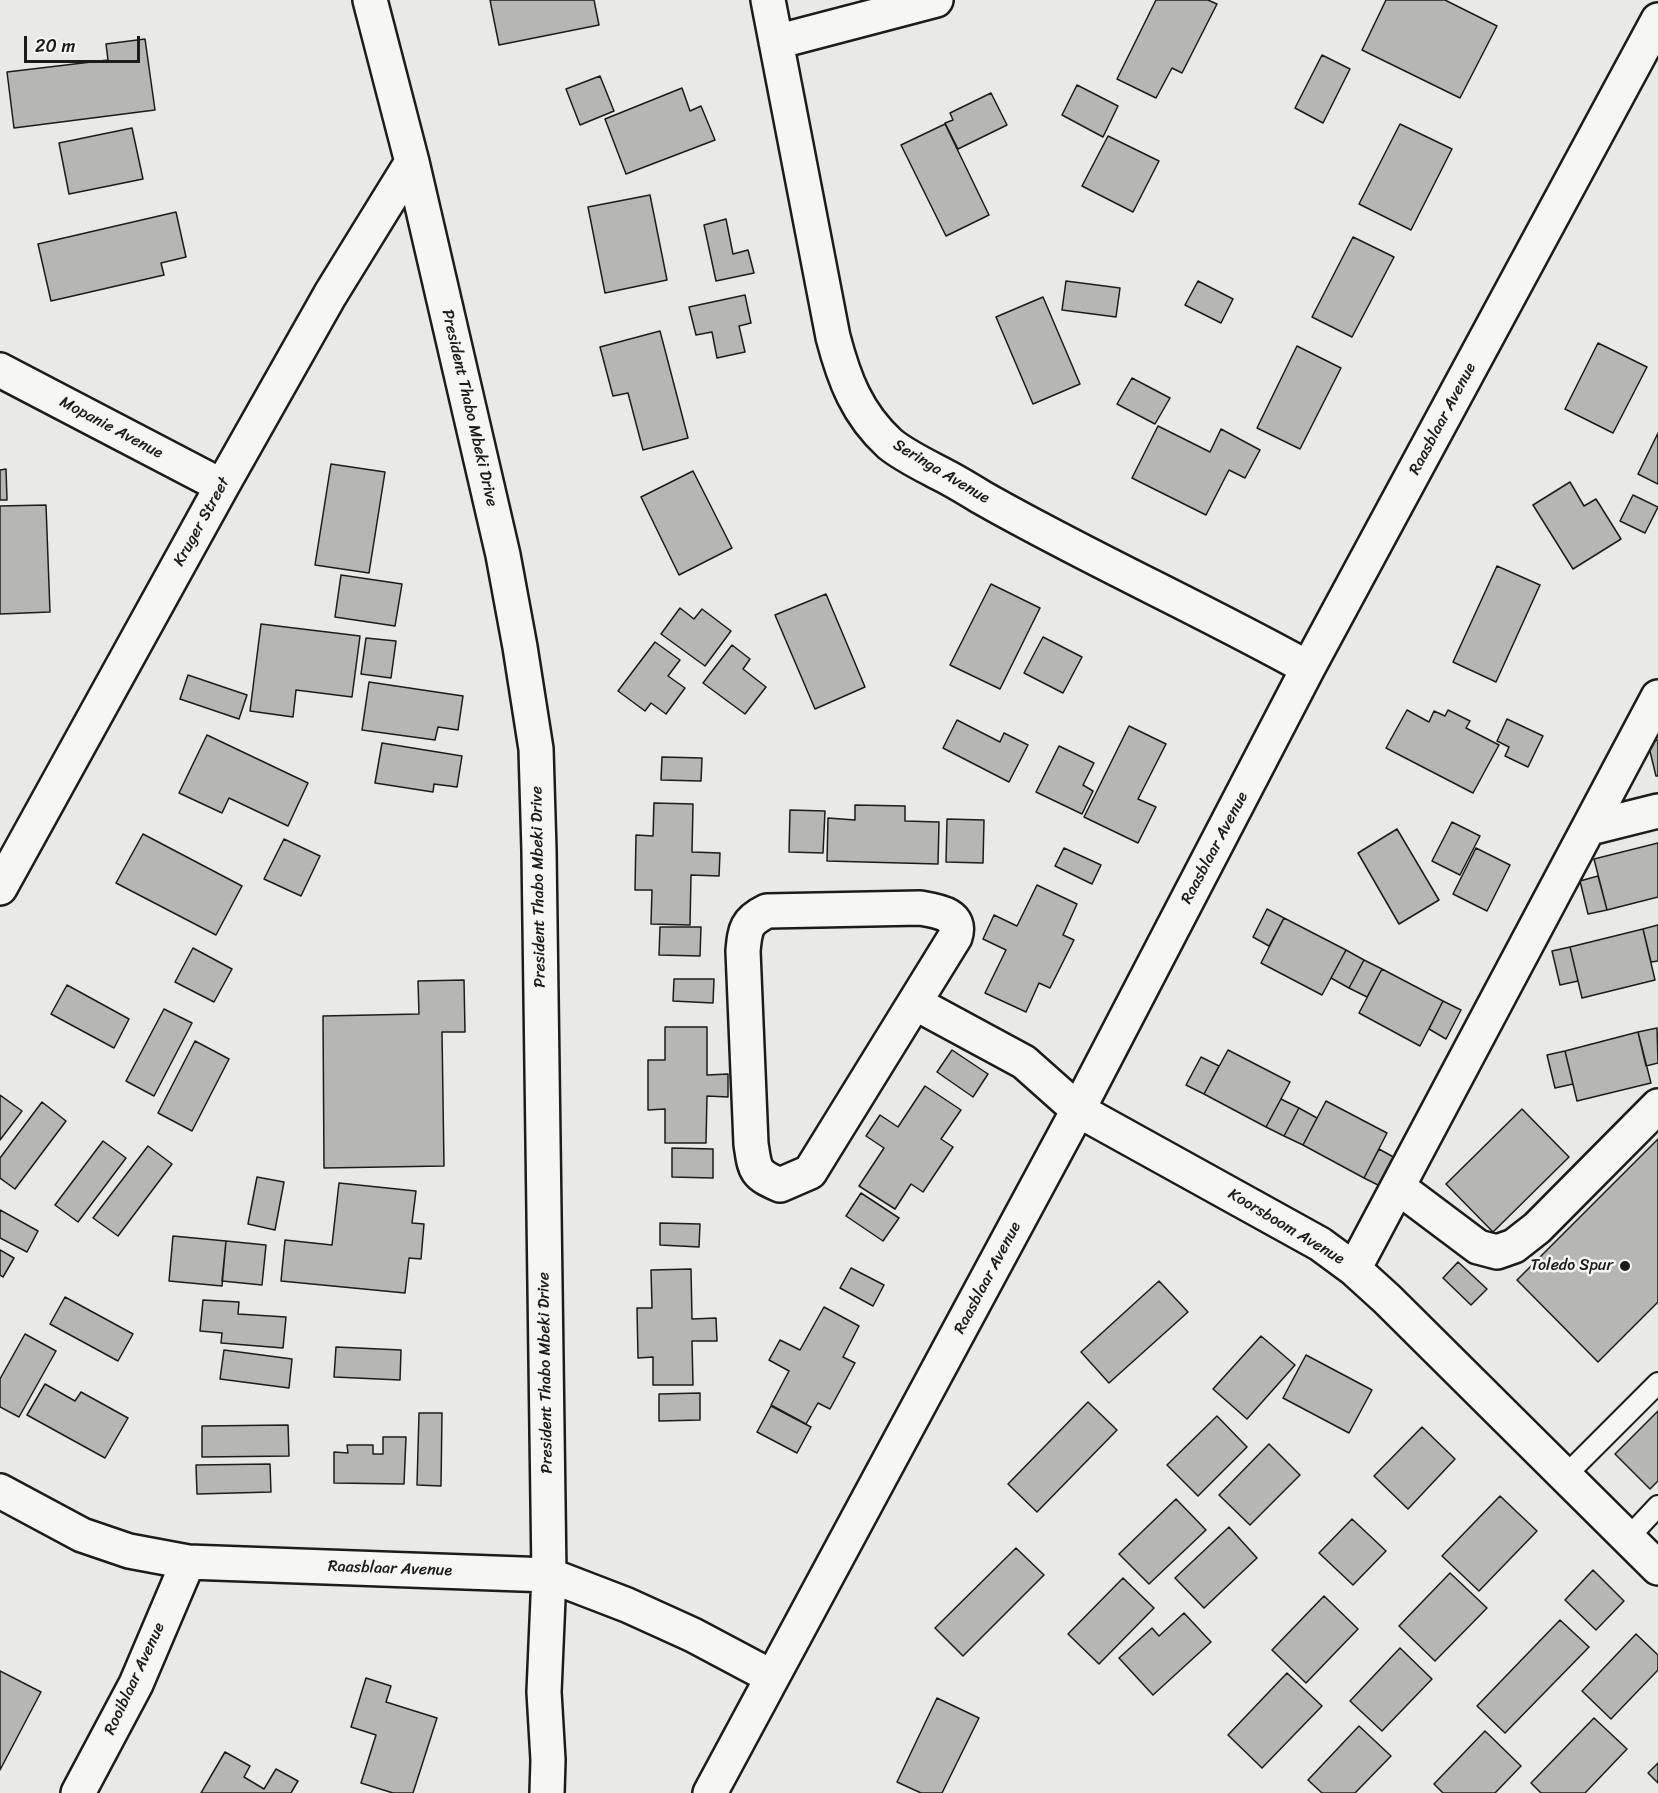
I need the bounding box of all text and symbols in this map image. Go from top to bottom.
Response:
scale bar [27,24,142,62]
text: 20 m [35,30,75,62]
street label: President Thabo Mbeki Drive [437,308,501,508]
street label: Raasblaar Avenue [1405,360,1481,478]
street label: Mopanie Avenue [56,393,166,463]
street label: Seringa Avenue [889,436,993,508]
street label: Kruger Street [170,474,234,570]
street label: President Thabo Mbeki Drive [528,786,550,988]
street label: Raasblaar Avenue [1177,789,1253,907]
street label: Koorsboom Avenue [1224,1185,1348,1269]
street label: Raasblaar Avenue [950,1219,1026,1337]
place label: Toledo Spur [1530,1256,1613,1276]
marker: Toledo Spur [1618,1259,1632,1273]
street label: President Thabo Mbeki Drive [535,1272,557,1474]
street label: Raasblaar Avenue [328,1557,452,1581]
street label: Rooiblaar Avenue [101,1620,169,1738]

